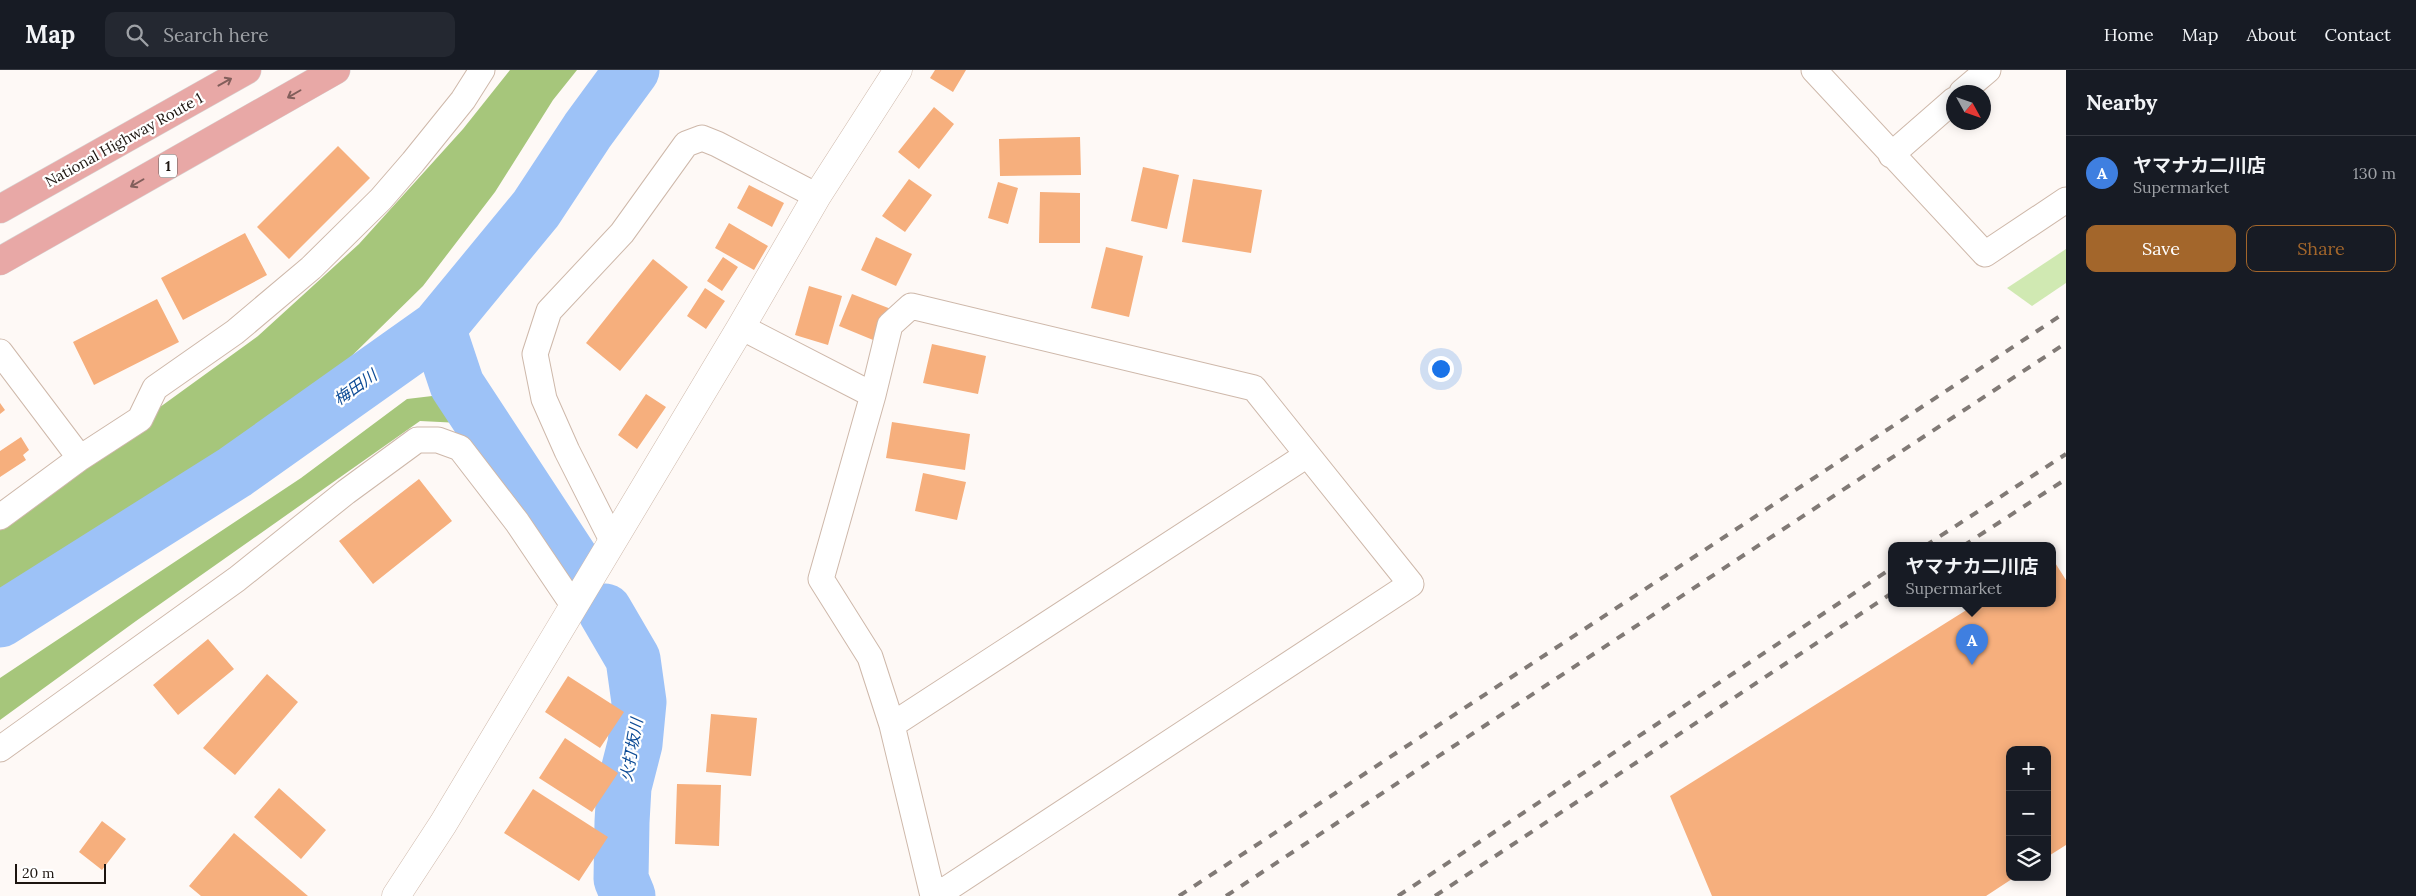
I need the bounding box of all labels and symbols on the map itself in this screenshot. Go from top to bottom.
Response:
one-way arrow [218,77,232,87]
north arrow [1946,85,1991,130]
street label: National Highway Route 1 [42,89,206,191]
one-way arrow [286,89,301,99]
road number: 1 [159,154,177,178]
one-way arrow [130,178,145,188]
your location [1428,356,1454,382]
water label: 梅田川 [330,364,382,409]
pin: A [1956,624,1988,665]
water label: 火打坂川 [616,715,647,783]
scale bar [15,861,106,884]

